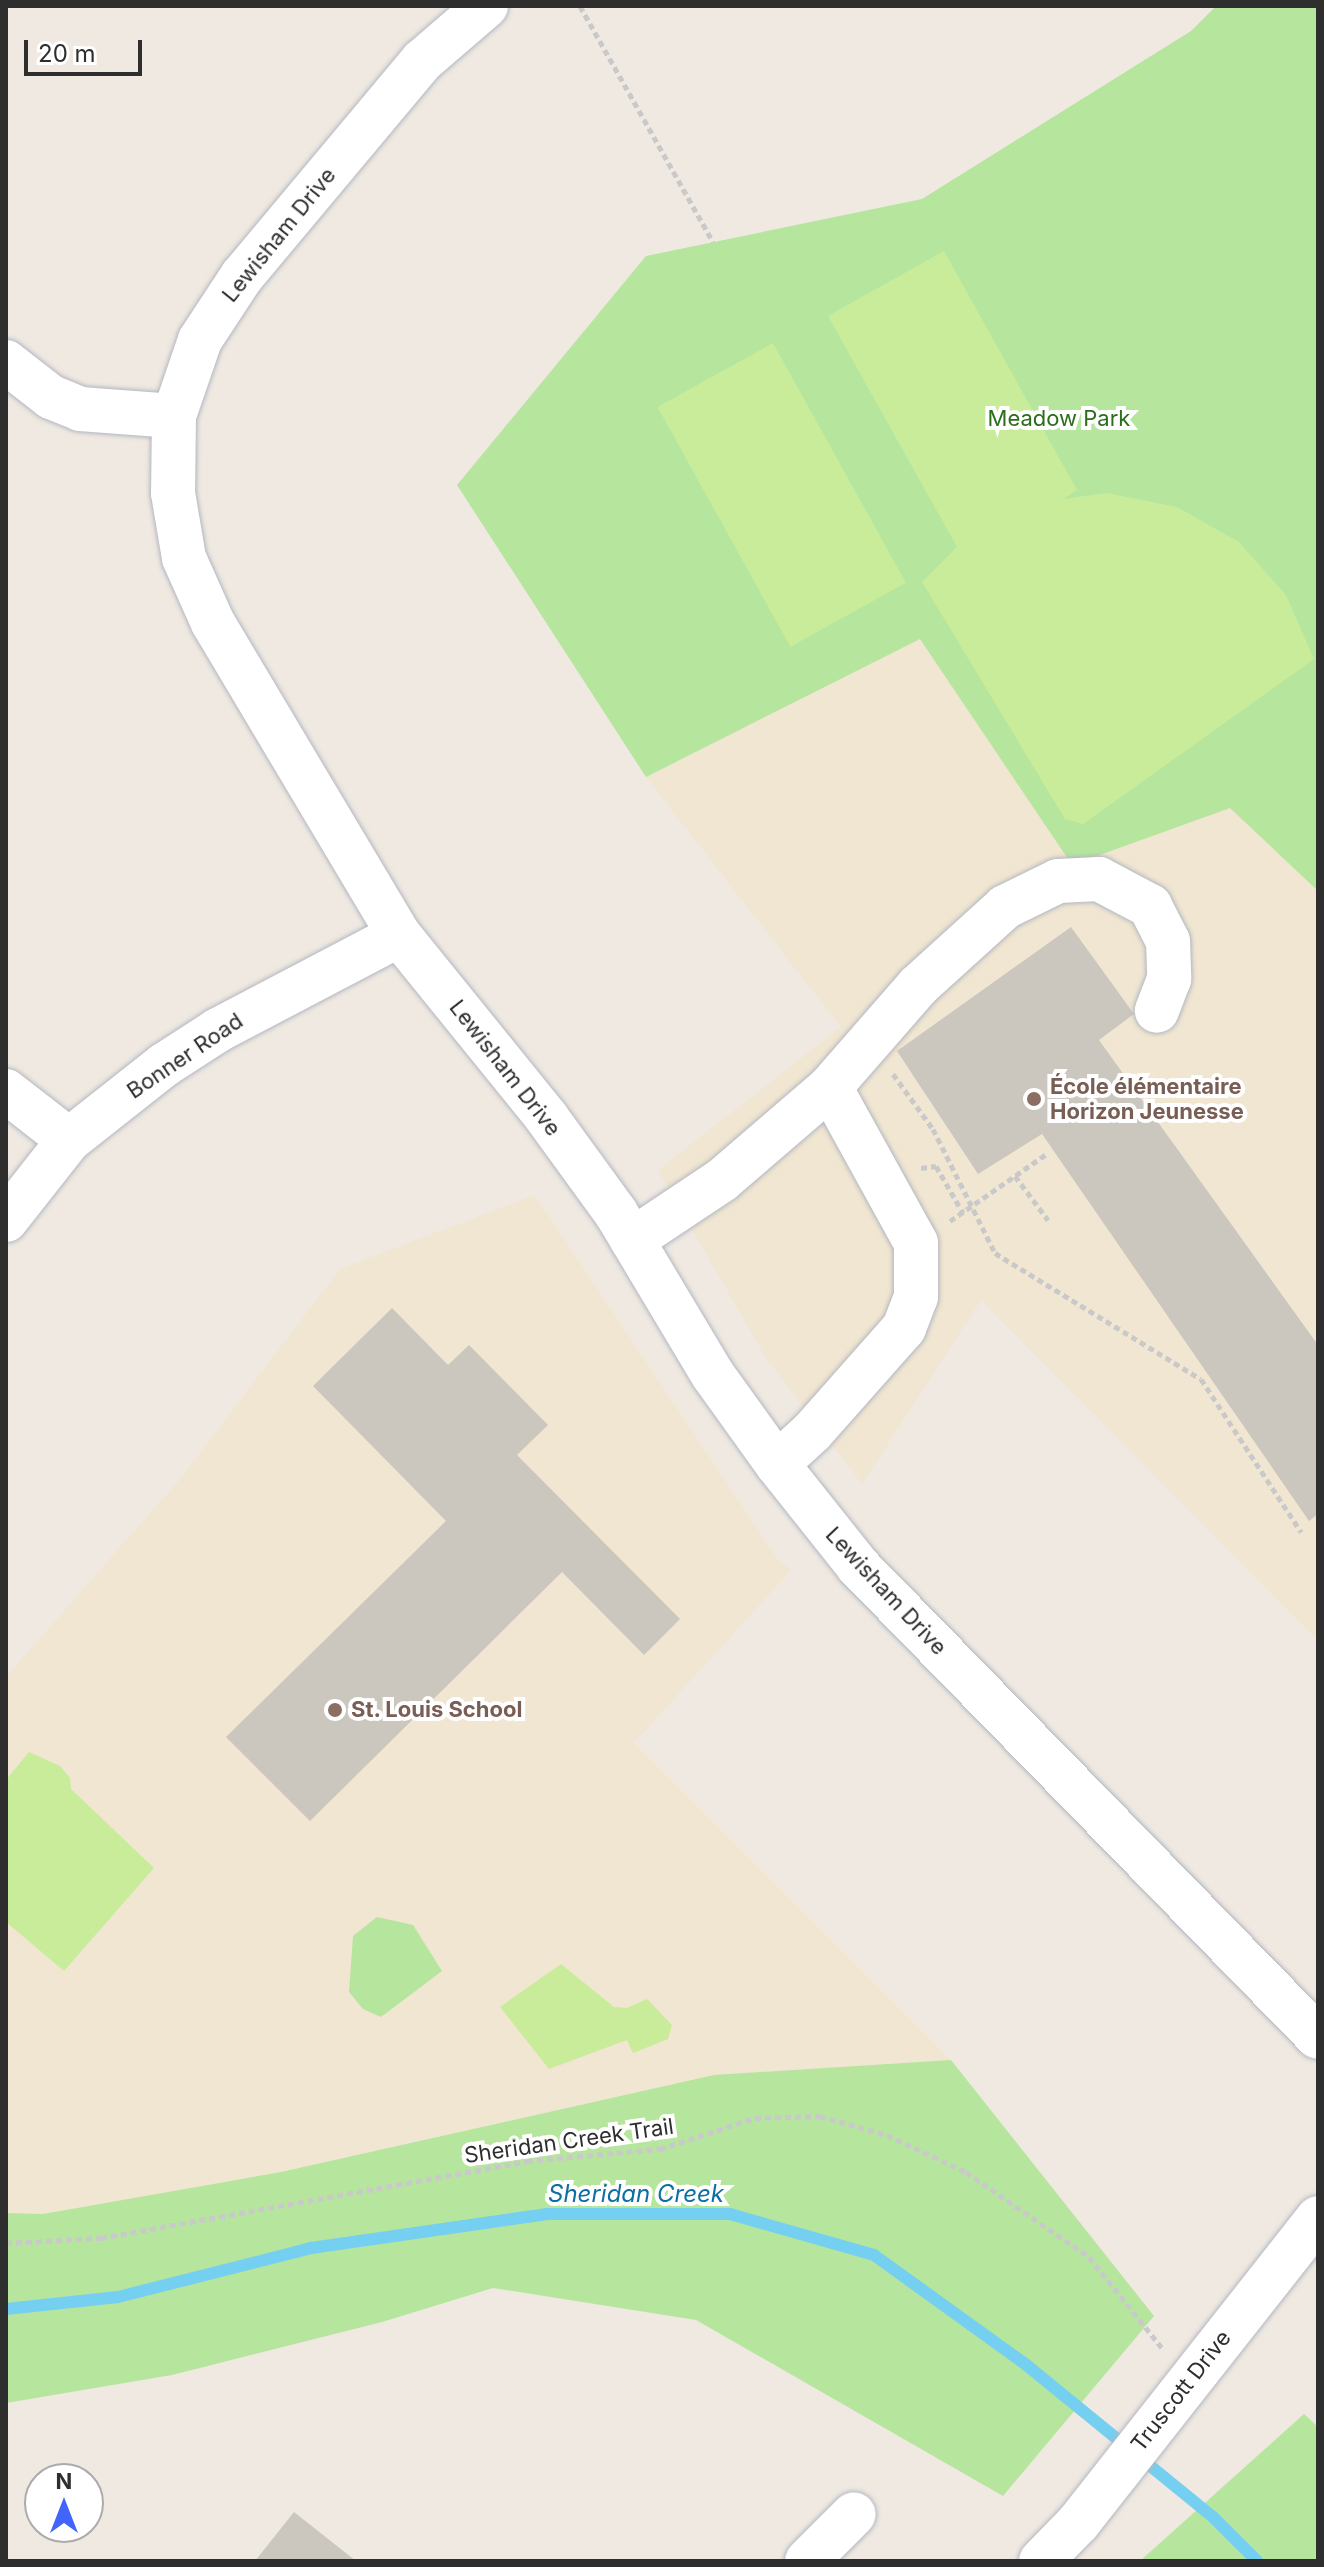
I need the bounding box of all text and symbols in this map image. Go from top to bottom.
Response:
scale bar [28,24,146,74]
text: 20 m [38,39,96,68]
street label: Lewisham Drive [217,162,341,308]
park label: Meadow Park [988,406,1130,432]
street label: Lewisham Drive [444,995,566,1141]
street label: Bonner Road [122,1008,248,1104]
place label: École élémentaire Horizon Jeunesse [1050,1073,1244,1124]
marker: École élémentaire Horizon Jeunesse [1025,1090,1043,1108]
street label: Lewisham Drive [820,1522,952,1660]
place label: St. Louis School [351,1697,523,1723]
marker: St. Louis School [326,1701,344,1719]
street label: Sheridan Creek Trail [463,2113,675,2169]
water label: Sheridan Creek [548,2180,724,2208]
street label: Truscott Drive [1126,2325,1236,2457]
north arrow [24,2463,104,2543]
text: N [56,2468,72,2494]

